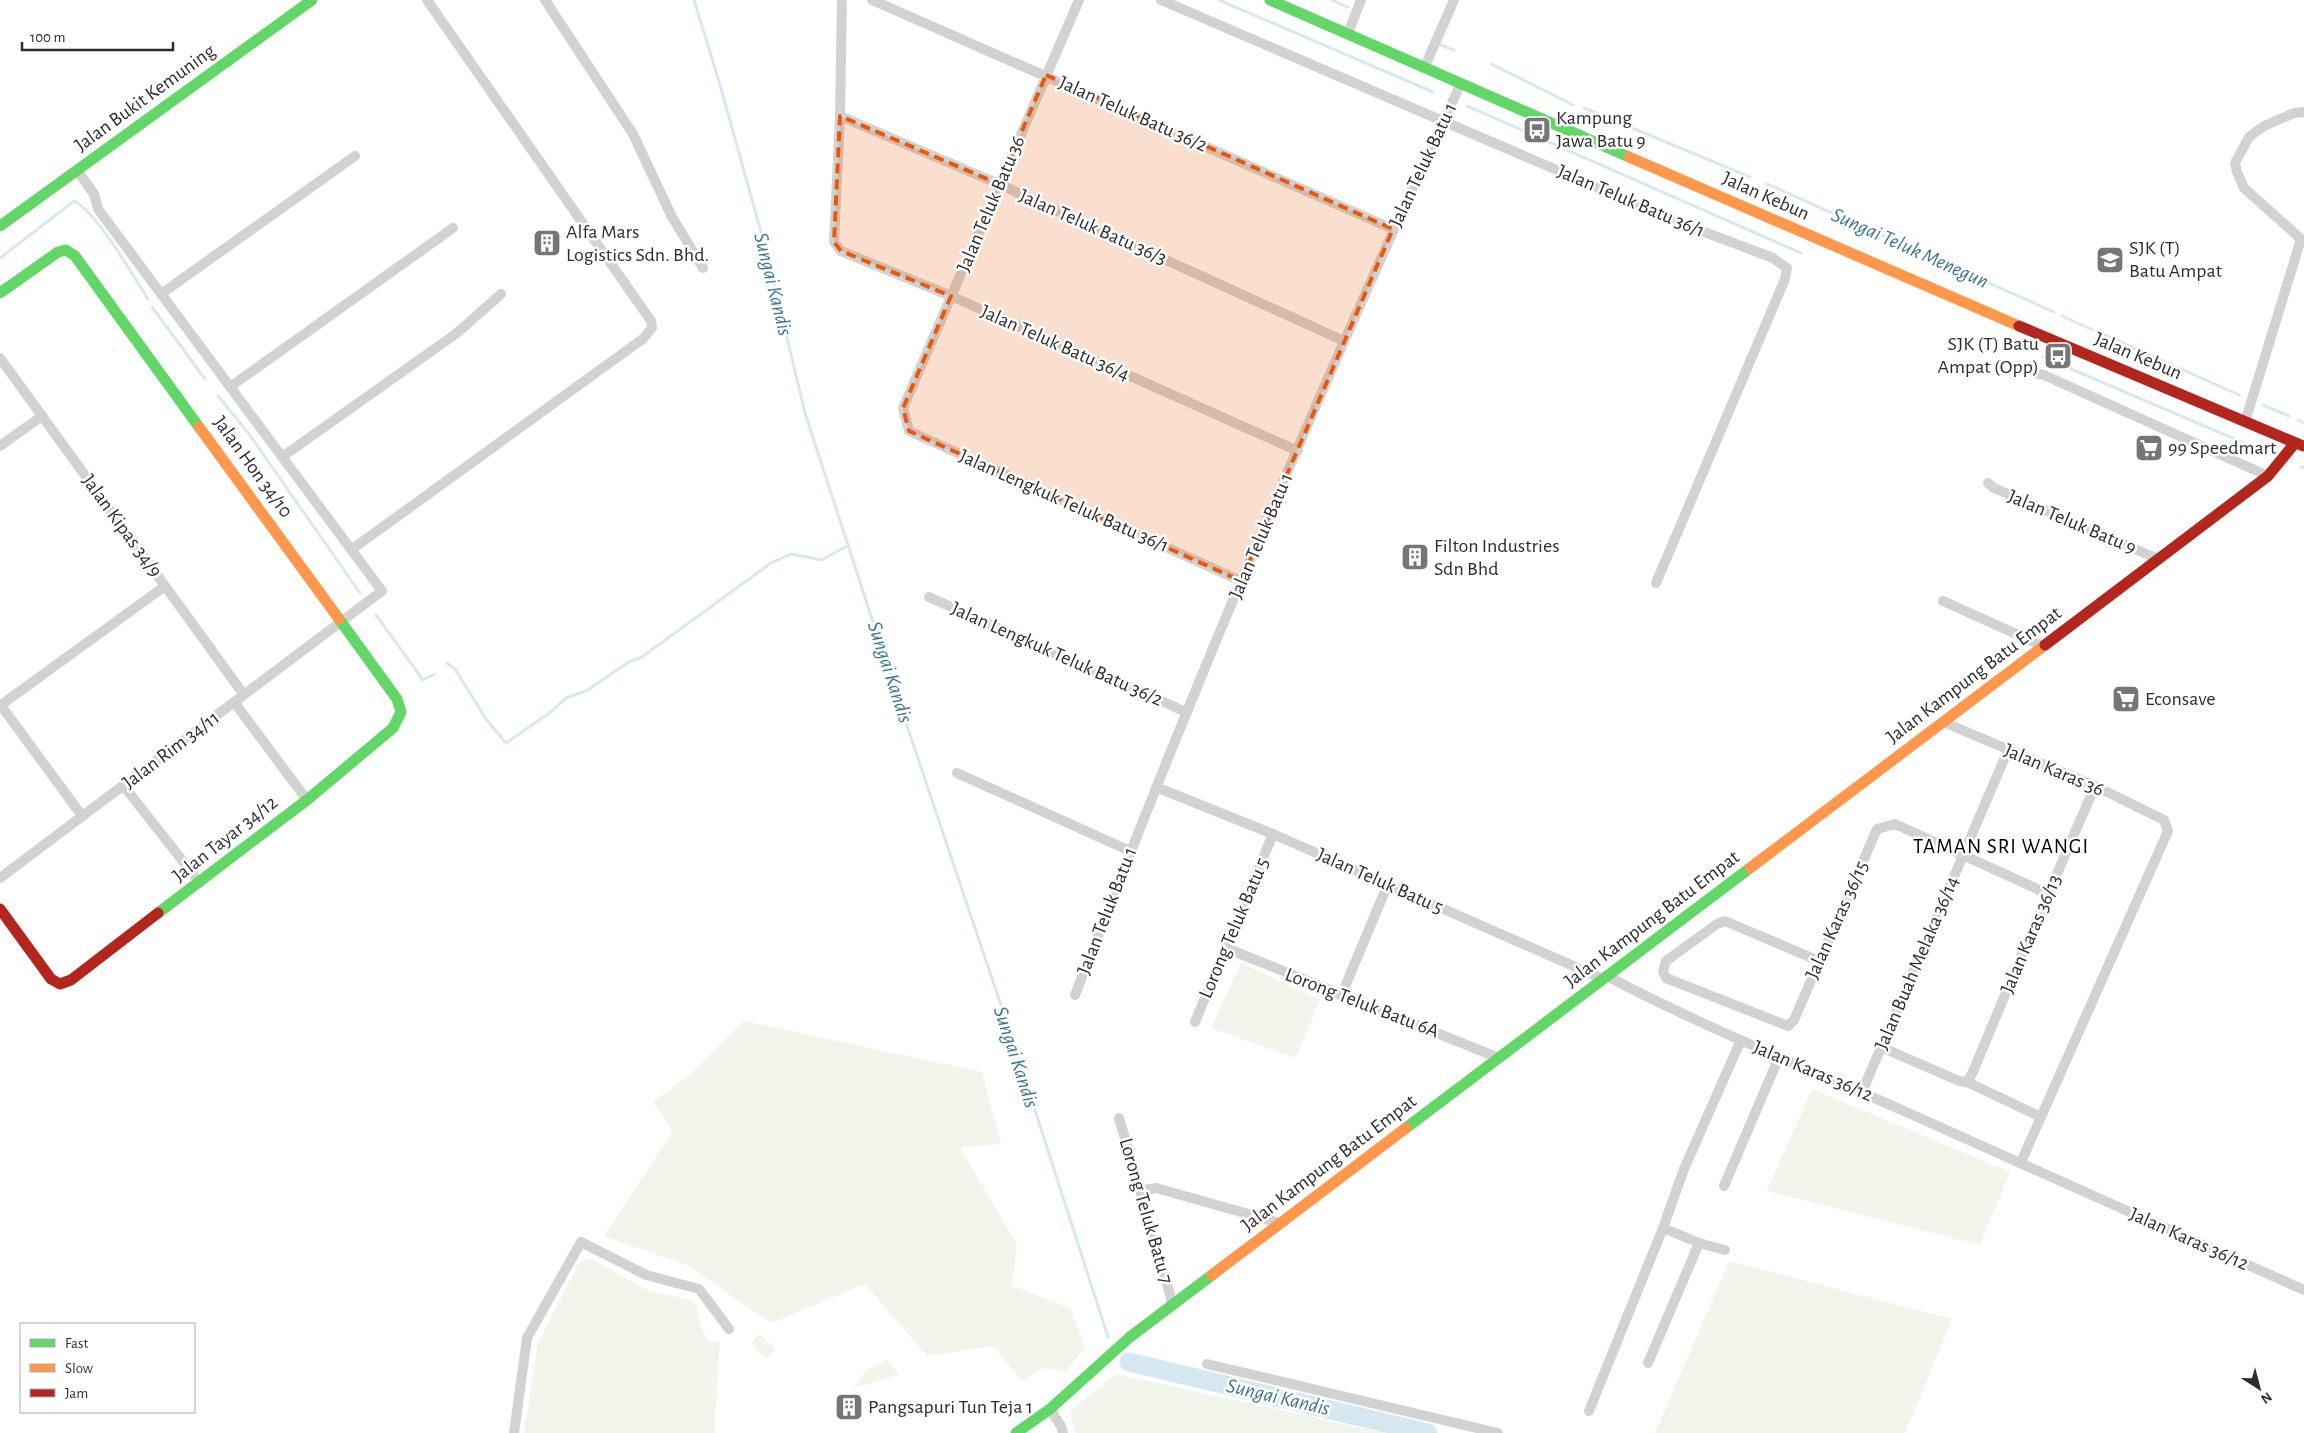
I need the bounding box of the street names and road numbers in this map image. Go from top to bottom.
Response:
street label: Jalan Bukit Kemuning [71,40,219,156]
street label: Jalan Teluk Batu 36/2 [1056,72,1210,156]
street label: Jalan Teluk Batu 1 [1385,100,1461,230]
street label: Jalan Teluk Batu 36 [953,133,1029,275]
street label: Jalan Teluk Batu 36/1 [1554,161,1708,241]
street label: Jalan Kebun [1719,168,1813,224]
street label: Jalan Teluk Batu 36/3 [1016,185,1170,269]
street label: Jalan Teluk Batu 36/4 [977,301,1133,385]
street label: Jalan Kebun [2091,329,2185,383]
street label: Jalan Hon 34/10 [210,412,296,522]
street label: Jalan Lengkuk Teluk Batu 36/1 [956,446,1172,556]
street label: Jalan Teluk Batu 1 [1225,470,1297,602]
street label: Jalan Kipas 34/9 [78,471,166,581]
street label: Jalan Teluk Batu 9 [2005,486,2139,558]
street label: Jalan Lengkuk Teluk Batu 36/2 [948,598,1166,710]
street label: Jalan Kampung Batu Empat [1883,603,2066,747]
street label: Jalan Rim 34/11 [119,707,223,793]
street label: Jalan Karas 36 [2001,740,2107,800]
street label: Jalan Tayar 34/12 [169,792,281,886]
street label: Jalan Teluk Batu 5 [1314,844,1446,918]
street label: Jalan Teluk Batu 1 [1074,845,1140,977]
street label: Jalan Kampung Batu Empat [1561,847,1744,991]
street label: Lorong Teluk Batu 5 [1195,855,1273,1001]
street label: Jalan Karas 36/15 [1802,858,1872,982]
street label: Jalan Karas 36/13 [1997,872,2065,996]
street label: Jalan Buah Melaka 36/14 [1871,873,1963,1053]
street label: Lorong Teluk Batu 6A [1282,964,1442,1042]
street label: Jalan Karas 36/12 [1750,1037,1876,1105]
street label: Jalan Kampung Batu Empat [1238,1091,1421,1235]
street label: Lorong Teluk Batu 7 [1116,1136,1176,1286]
street label: Jalan Karas 36/12 [2126,1204,2252,1274]

